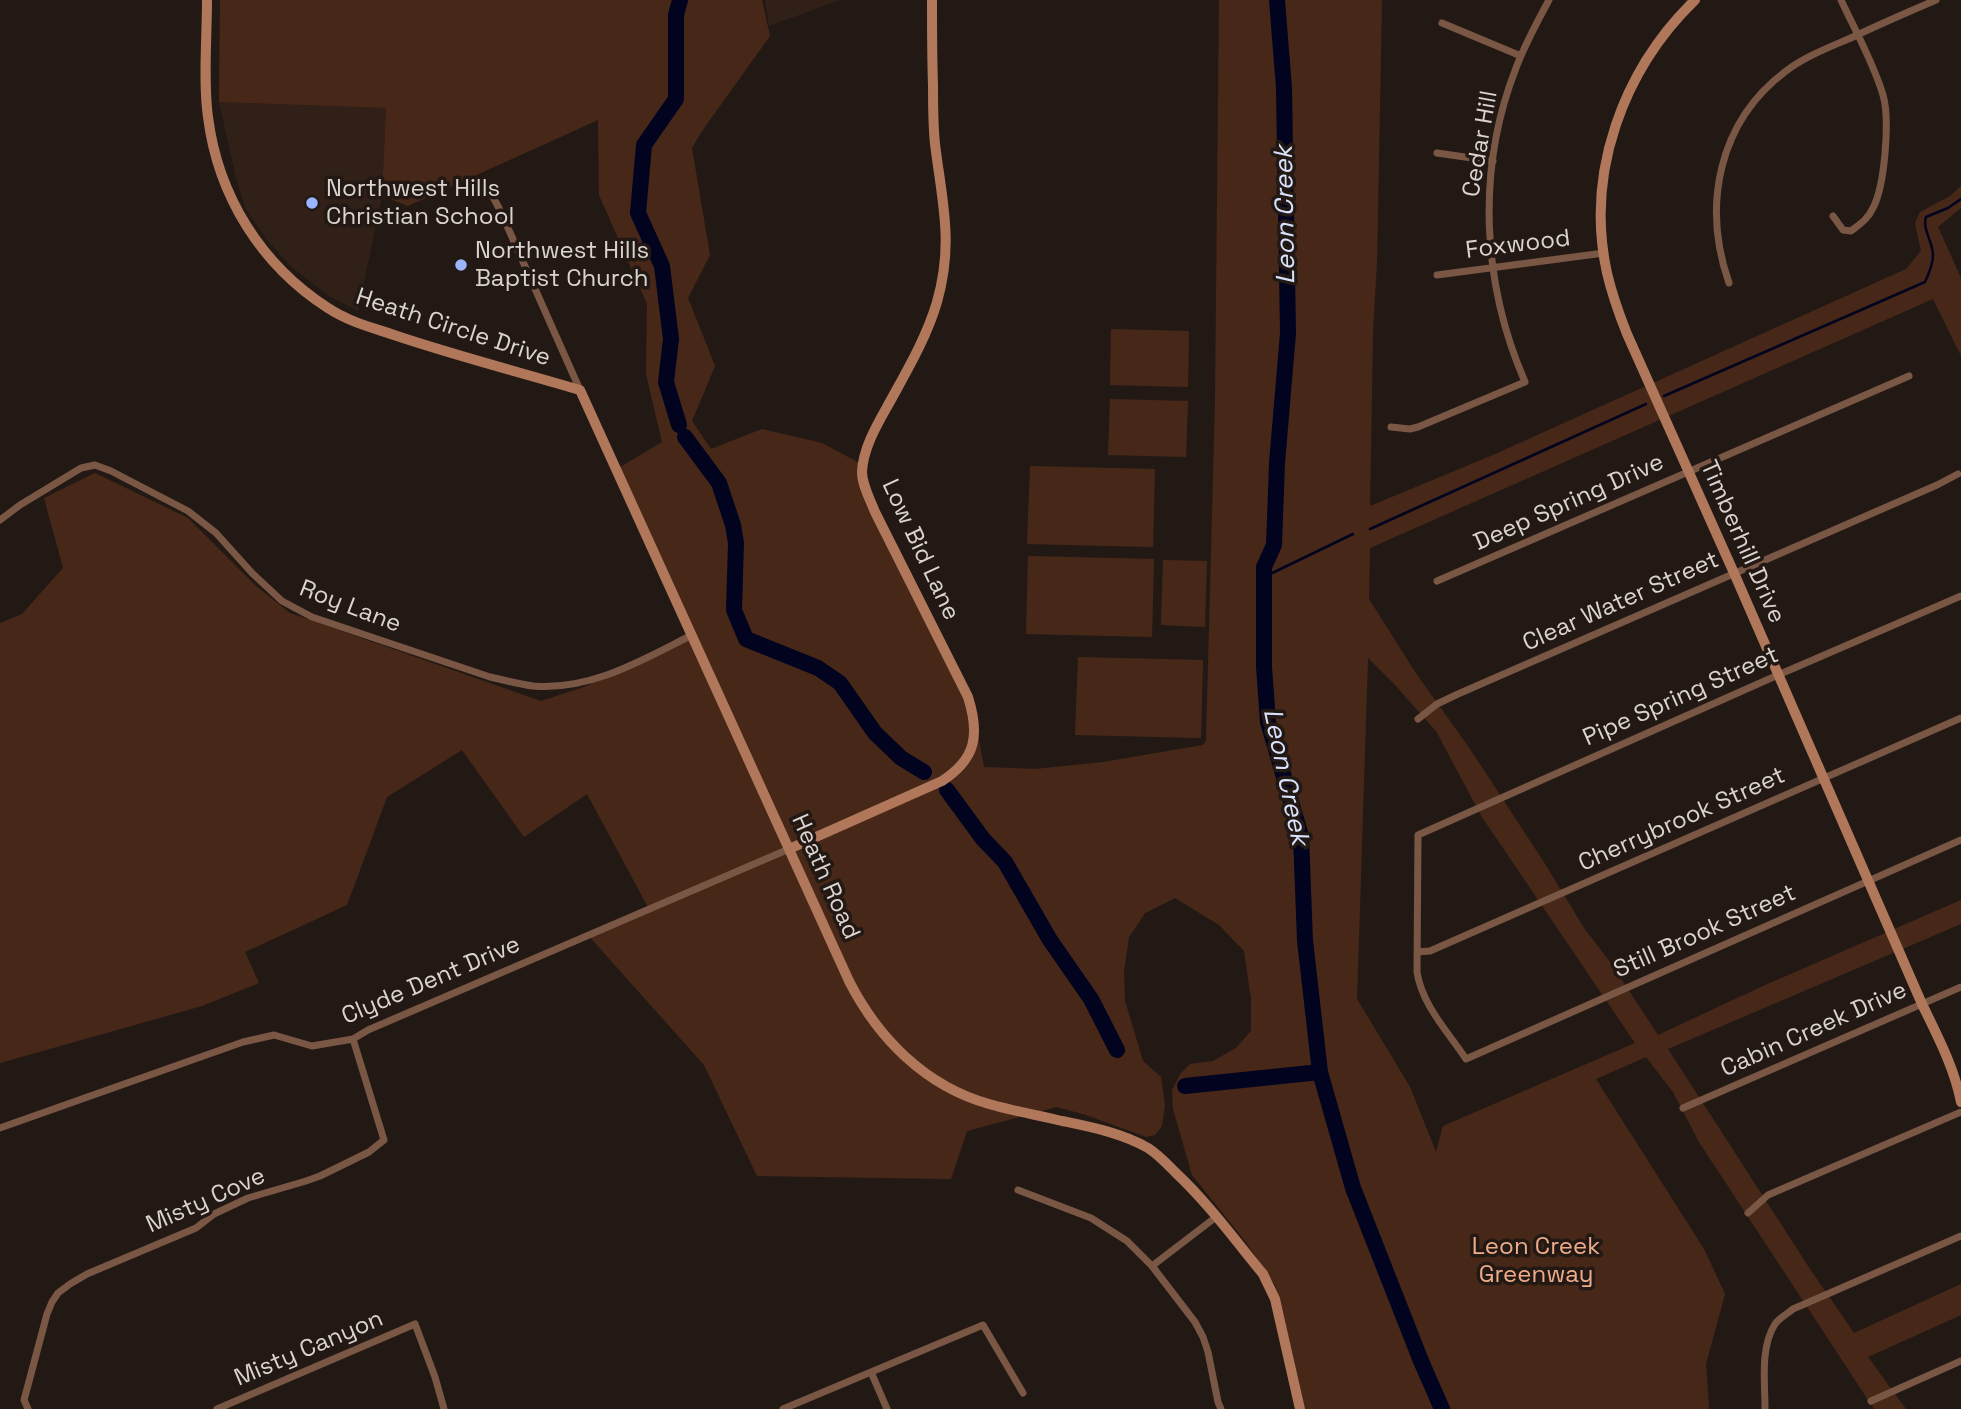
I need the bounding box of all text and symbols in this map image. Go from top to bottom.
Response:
street label: Cedar Hill [1457,89,1505,199]
water label: Leon Creek [1269,145,1303,285]
place label: Northwest Hills Christian School [326,175,514,231]
marker: Northwest Hills Christian School [304,195,320,211]
street label: Foxwood [1464,224,1572,266]
place label: Northwest Hills Baptist Church [475,237,649,293]
marker: Northwest Hills Baptist Church [453,257,469,273]
street label: Heath Circle Drive [352,283,554,373]
street label: Deep Spring Drive [1470,448,1668,558]
street label: Timberhill Drive [1693,456,1791,628]
street label: Low Bid Lane [875,475,965,625]
street label: Clear Water Street [1518,546,1724,658]
street label: Roy Lane [295,574,405,640]
street label: Pipe Spring Street [1579,641,1783,753]
water label: Leon Creek [1255,706,1315,848]
street label: Cherrybrook Street [1574,761,1790,879]
street label: Heath Road [785,810,865,944]
street label: Still Brook Street [1610,879,1800,985]
street label: Clyde Dent Drive [337,930,525,1032]
street label: Cabin Creek Drive [1717,976,1911,1084]
street label: Misty Cove [142,1162,270,1240]
park label: Leon Creek Greenway [1472,1233,1600,1289]
street label: Misty Canyon [230,1305,388,1393]

